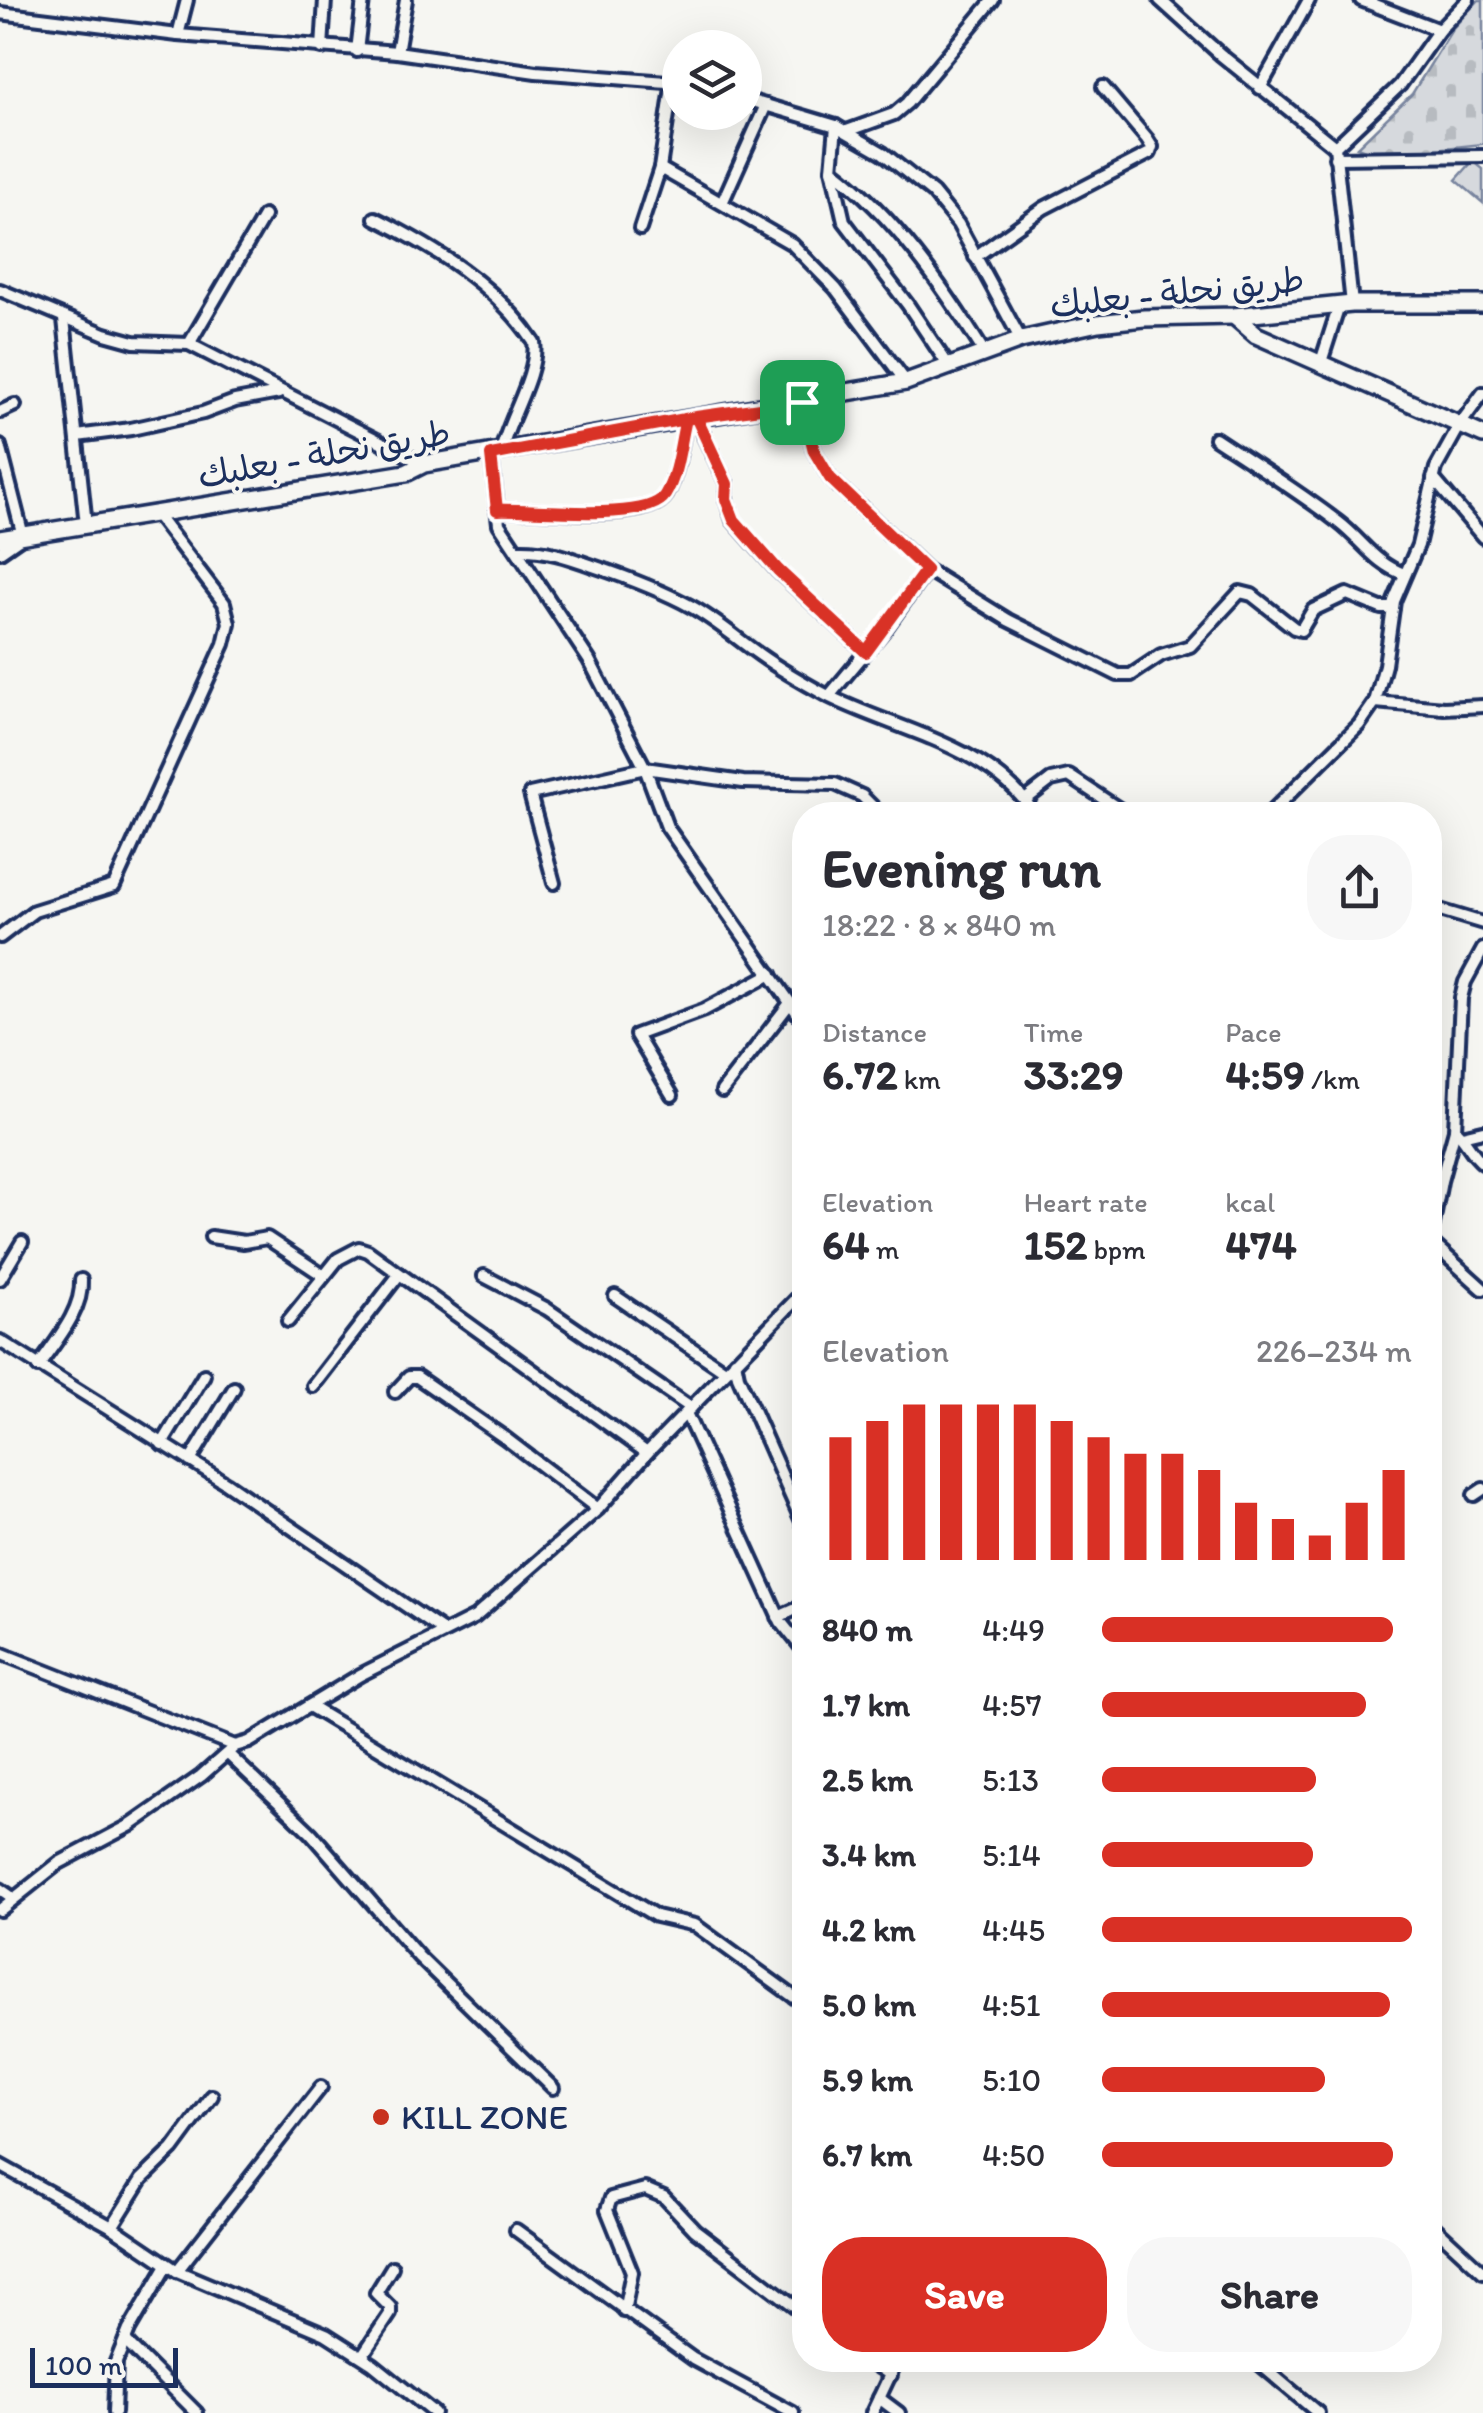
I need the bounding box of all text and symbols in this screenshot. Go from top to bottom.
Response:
map controls [662,30,762,130]
button: layers [662,30,762,130]
street label: طريق نحلة - بعلبك [1048,258,1306,326]
pin [760,360,845,445]
icon: arrive [775,375,830,430]
street label: طريق نحلة - بعلبك [195,411,453,497]
text: Evening run [822,835,1101,901]
button: share [1307,835,1412,940]
text: 18:22 · 8 × 840 m [822,906,1056,944]
text: Distance [822,1015,927,1049]
text: Time [1024,1015,1083,1049]
text: Pace [1225,1015,1281,1049]
text: 6.72 [822,1049,897,1100]
text: 33:29 [1024,1049,1124,1100]
text: 4:59 [1225,1049,1305,1100]
text: km [897,1062,941,1096]
text: /km [1305,1062,1360,1096]
text: Elevation [822,1185,933,1219]
text: Heart rate [1024,1185,1148,1219]
text: kcal [1225,1185,1275,1219]
text: 64 [822,1219,869,1270]
text: 152 [1024,1219,1087,1270]
text: 474 [1225,1219,1297,1270]
text: m [869,1232,899,1266]
text: bpm [1087,1232,1146,1266]
text: Elevation [822,1332,949,1370]
text: 226–234 m [1256,1332,1412,1370]
text: 840 m [822,1611,913,1649]
text: 4:49 [982,1611,1045,1649]
text: 1.7 km [822,1686,910,1724]
text: 4:57 [982,1686,1042,1724]
text: 2.5 km [822,1761,913,1799]
text: 5:13 [982,1761,1039,1799]
text: 3.4 km [822,1836,916,1874]
text: 5:14 [982,1836,1041,1874]
text: 4.2 km [822,1911,915,1949]
text: 4:45 [982,1911,1045,1949]
text: 5.0 km [822,1986,916,2024]
text: 4:51 [982,1986,1041,2024]
text: 5.9 km [822,2061,913,2099]
text: 5:10 [982,2061,1041,2099]
place label: KILL ZONE [401,2096,568,2138]
marker: KILL ZONE [370,2106,392,2128]
text: 6.7 km [822,2136,912,2174]
text: 4:50 [982,2136,1046,2174]
button: Save [822,2237,1107,2352]
button: Share [1127,2237,1412,2352]
scale bar [30,2343,178,2388]
text: 100 m [45,2348,122,2382]

